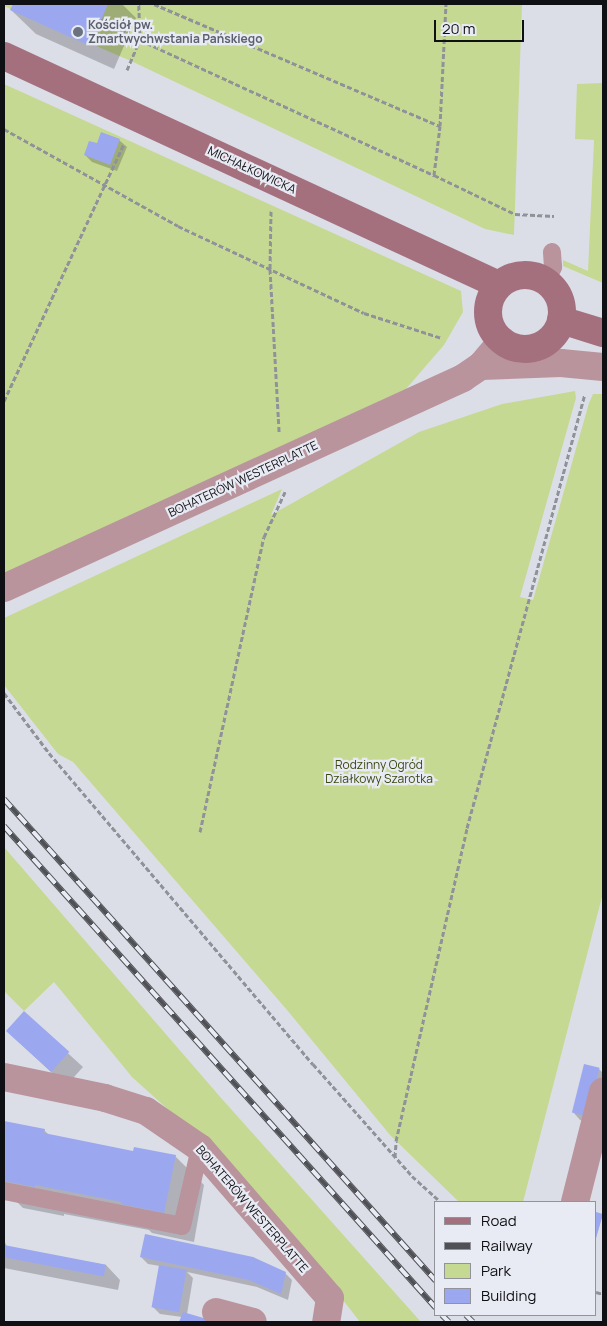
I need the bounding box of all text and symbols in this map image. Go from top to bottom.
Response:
scale bar [437,10,527,42]
place label: Kościół pw. Zmartwychwstania Pańskiego [88,18,263,46]
text: 20 m [442,18,475,39]
marker: Kościół pw. Zmartwychwstania Pańskiego [72,26,84,38]
street label: MICHAŁKOWICKA [206,143,298,197]
street label: BOHATERÓW WESTERPLATTE [166,438,320,520]
park label: Rodzinny Ogród Działkowy Szarotka [325,758,433,786]
street label: BOHATERÓW WESTERPLATTE [193,1143,311,1275]
legend [434,1201,597,1316]
text: Road [481,1210,517,1231]
text: Railway [481,1235,533,1256]
text: Park [481,1260,511,1281]
text: Building [481,1285,536,1306]

